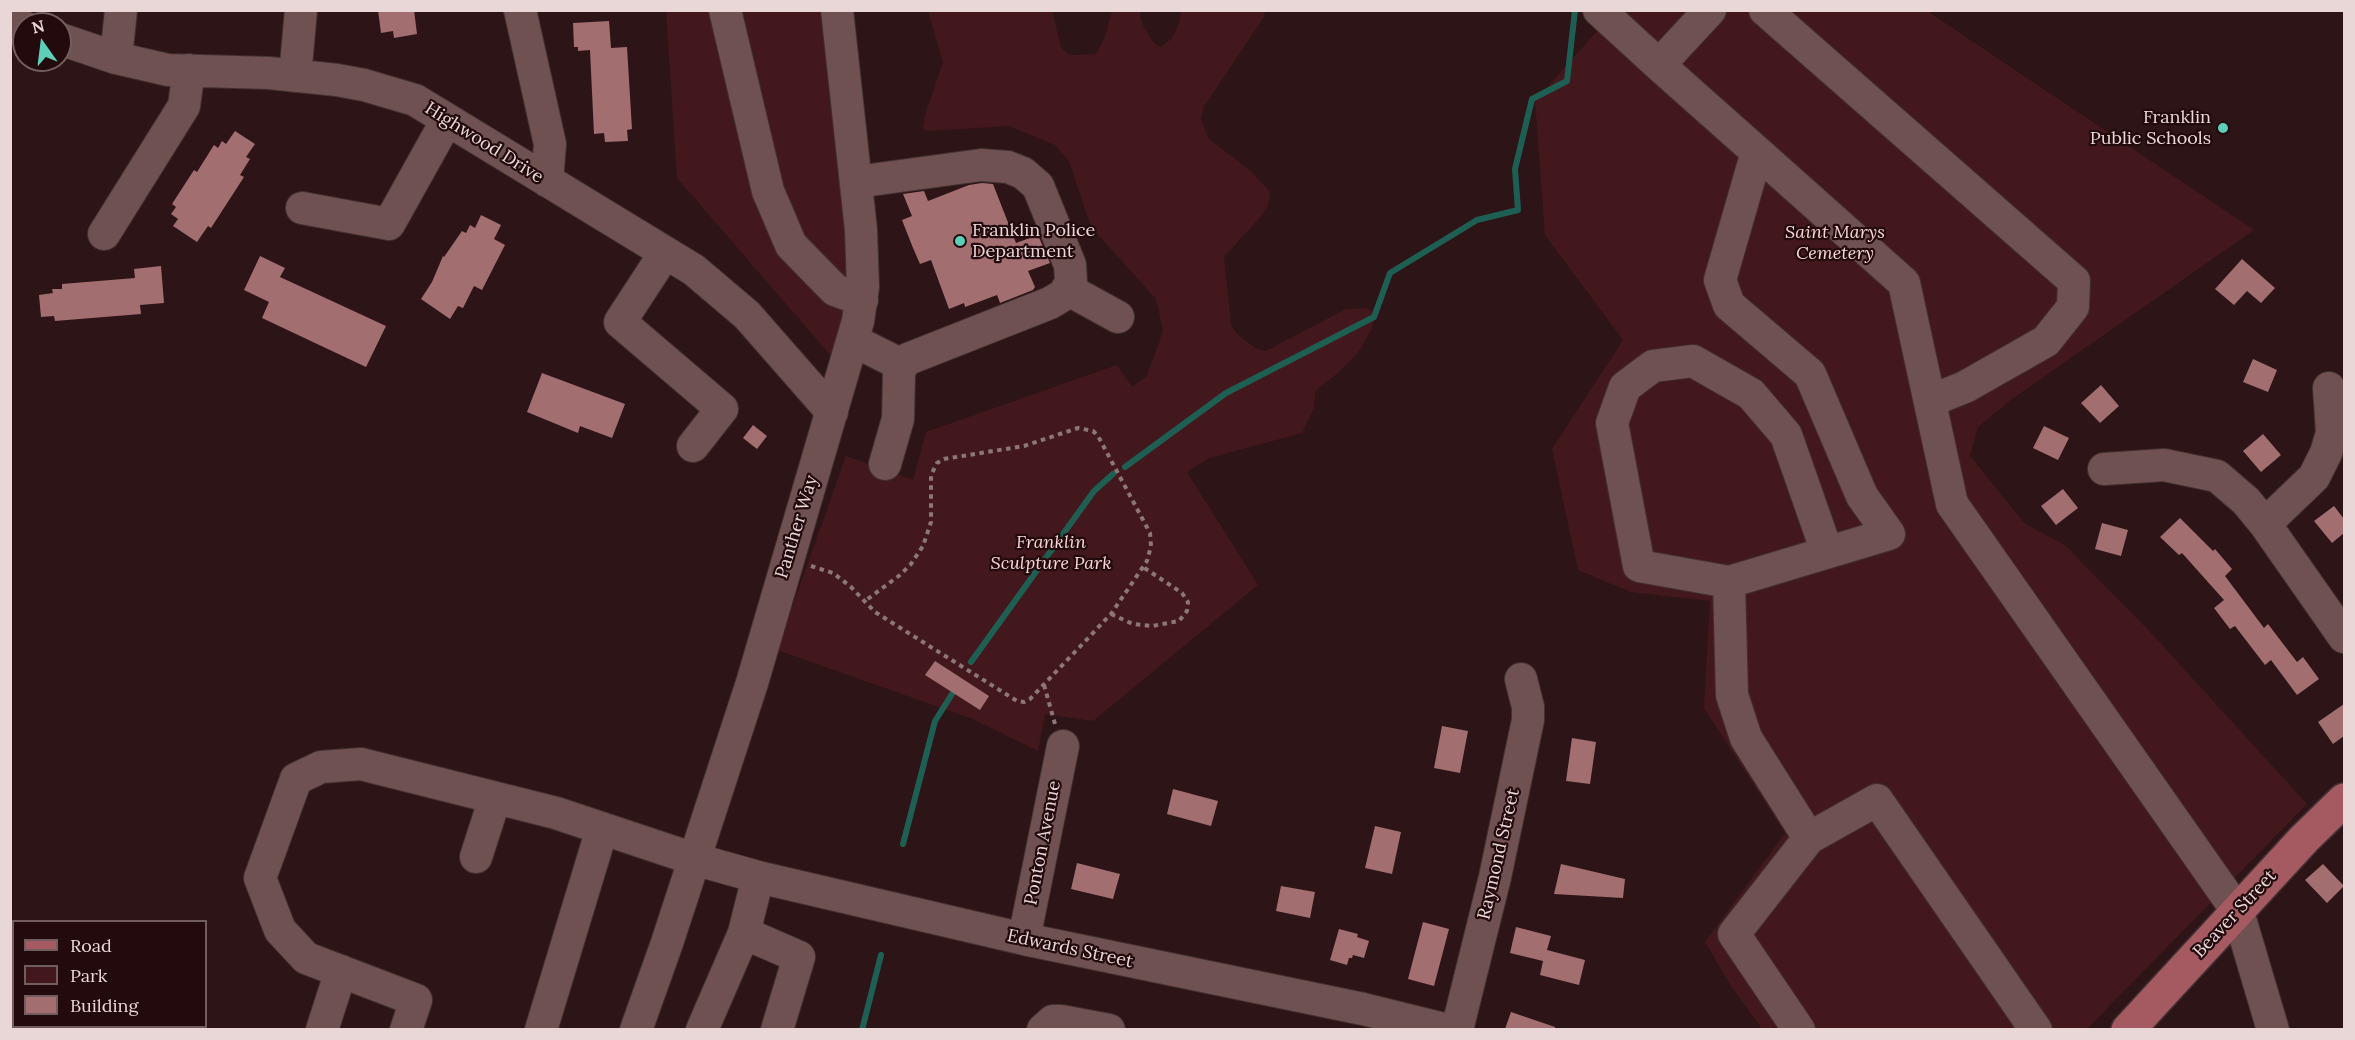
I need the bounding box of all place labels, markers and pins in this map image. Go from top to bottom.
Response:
place label: Franklin Public Schools [2090,107,2211,150]
marker: Franklin Public Schools [2216,121,2230,135]
place label: Franklin Police Department [972,220,1095,262]
marker: Franklin Police Department [953,234,967,248]

